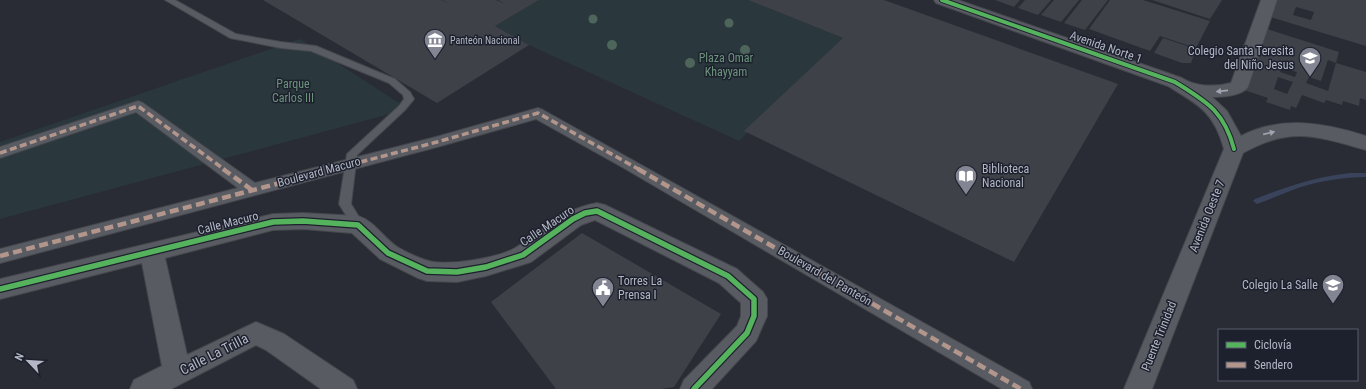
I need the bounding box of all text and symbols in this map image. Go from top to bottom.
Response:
museum icon: Panteón Nacional [422,27,448,60]
street label: Avenida Norte 1 [1068,28,1144,66]
place label: Panteón Nacional [450,35,520,46]
place label: Colegio Santa Teresita del Niño Jesus [1188,44,1294,72]
school or university icon: Colegio Santa Teresita del Niño Jesus [1297,45,1323,78]
park label: Plaza Omar Khayyam [699,51,754,79]
park label: Parque Carlos III [272,77,314,105]
one-way arrow [1216,88,1228,94]
one-way arrow [1263,129,1275,135]
street label: Boulevard Macuro [276,154,362,190]
place label: Biblioteca Nacional [982,162,1029,190]
library icon: Biblioteca Nacional [953,163,979,196]
street label: Avenida Oeste 7 [1186,178,1228,254]
street label: Calle Macuro [517,203,577,249]
street label: Calle Macuro [196,209,260,237]
street label: Boulevard del Panteón [776,243,875,309]
school or university icon: Colegio La Salle [1320,272,1346,305]
place label: Torres La Prensa I [618,274,662,302]
public building icon: Torres La Prensa I [590,275,616,308]
place label: Colegio La Salle [1242,278,1318,292]
street label: Puente Trinidad [1139,299,1179,373]
legend [1218,329,1358,381]
street label: Calle La Trilla [177,330,251,378]
text: Ciclovía [1254,338,1292,352]
north arrow [8,341,48,381]
text: N [12,351,27,363]
text: Sendero [1254,358,1293,372]

